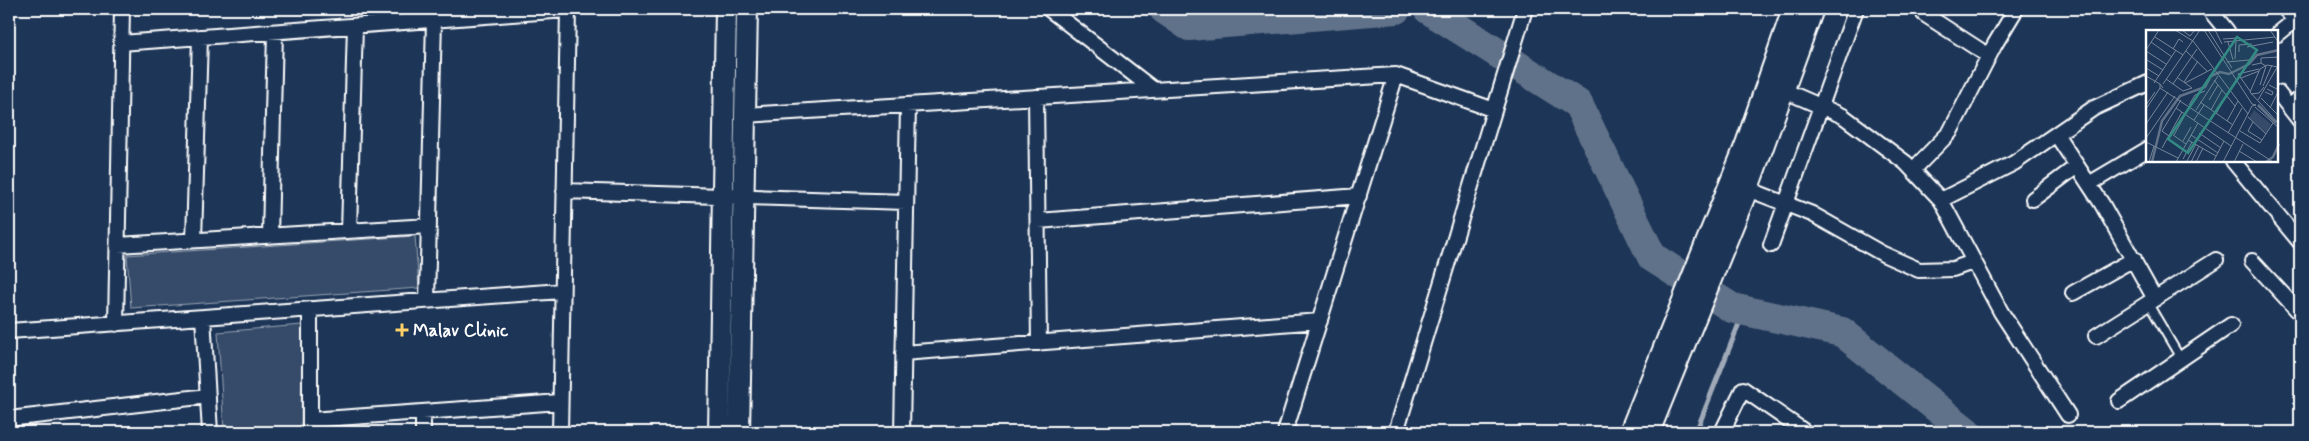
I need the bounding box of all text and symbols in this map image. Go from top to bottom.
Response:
inset map [2146,30,2279,162]
place label: Malav Clinic [413,319,509,343]
marker: Malav Clinic [395,323,409,337]

